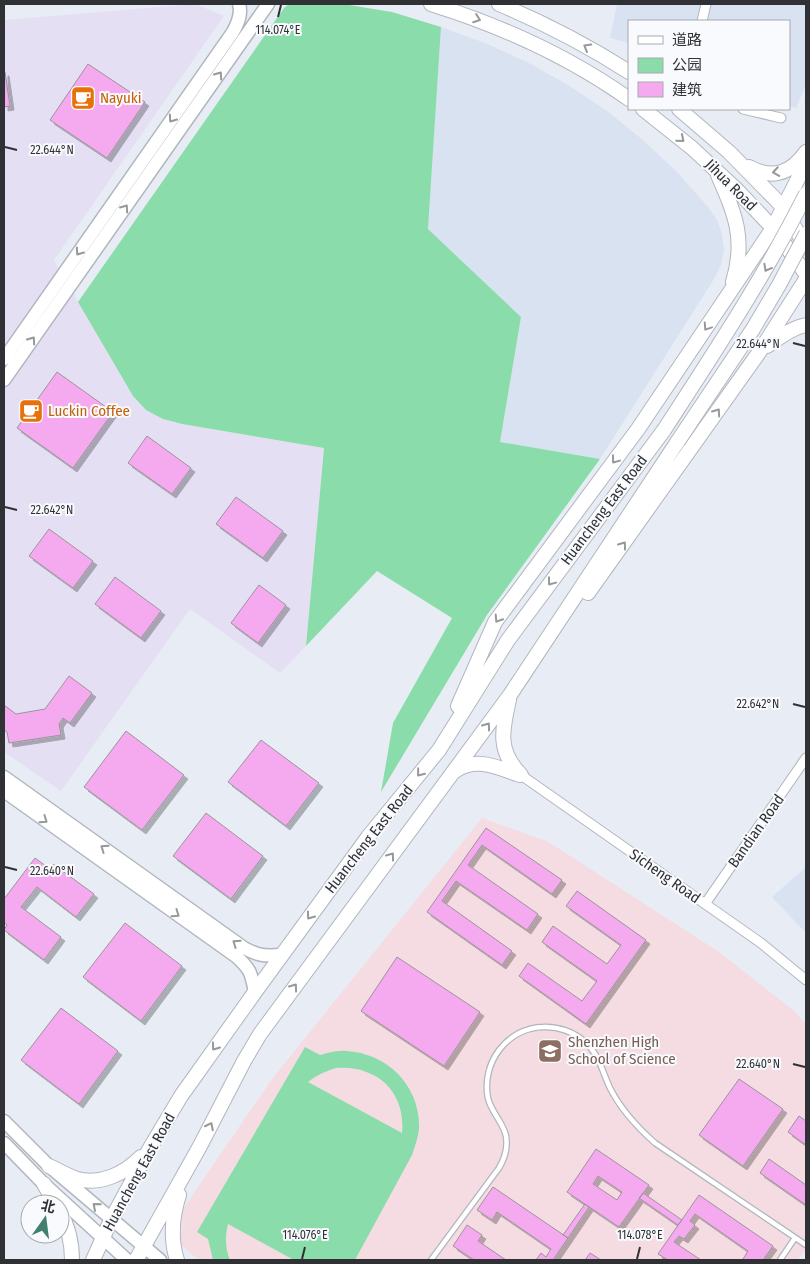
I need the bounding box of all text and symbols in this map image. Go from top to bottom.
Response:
one-way arrow [473,13,481,23]
legend [628,20,790,110]
text: 114.074°E [256,23,301,37]
text: 道路 [672,31,702,49]
one-way arrow [584,43,593,53]
text: 公园 [672,56,702,74]
one-way arrow [213,71,222,80]
text: 建筑 [672,81,702,99]
cafe icon: Nayuki [70,85,96,111]
place label: Nayuki [100,89,142,107]
one-way arrow [169,113,178,123]
one-way arrow [675,133,684,141]
text: 22.644°N [30,143,74,157]
street label: Jihua Road [701,155,761,215]
one-way arrow [772,166,780,177]
one-way arrow [119,204,128,213]
one-way arrow [76,246,85,256]
one-way arrow [763,262,773,271]
one-way arrow [704,321,713,330]
one-way arrow [26,337,35,346]
text: 22.644°N [736,337,780,351]
cafe icon: Luckin Coffee [18,398,44,424]
place label: Luckin Coffee [48,402,130,420]
one-way arrow [711,408,720,418]
street label: Huancheng East Road [557,452,651,568]
one-way arrow [612,454,621,464]
text: 22.642°N [31,503,73,517]
one-way arrow [617,541,626,550]
one-way arrow [549,576,557,585]
one-way arrow [494,614,504,623]
text: 22.642°N [737,697,779,711]
one-way arrow [482,723,490,732]
one-way arrow [418,767,426,776]
street label: Huancheng East Road [321,781,417,897]
street label: Bandian Road [724,791,788,871]
one-way arrow [38,814,47,823]
one-way arrow [100,845,110,854]
street label: Sicheng Road [626,845,704,907]
one-way arrow [385,852,394,862]
text: 22.640°N [30,864,74,878]
one-way arrow [170,908,180,917]
one-way arrow [307,910,316,920]
one-way arrow [233,940,242,948]
one-way arrow [289,984,297,993]
place label: Shenzhen High School of Science [568,1033,676,1068]
school or university icon: Shenzhen High School of Science [537,1038,563,1064]
one-way arrow [212,1041,221,1051]
text: 22.640°N [736,1057,780,1071]
street label: Huancheng East Road [99,1110,179,1234]
one-way arrow [204,1122,215,1131]
north arrow [20,1194,70,1244]
text: 北 [39,1197,57,1217]
one-way arrow [92,1203,101,1212]
text: 114.076°E [282,1228,328,1242]
text: 114.078°E [617,1228,663,1242]

